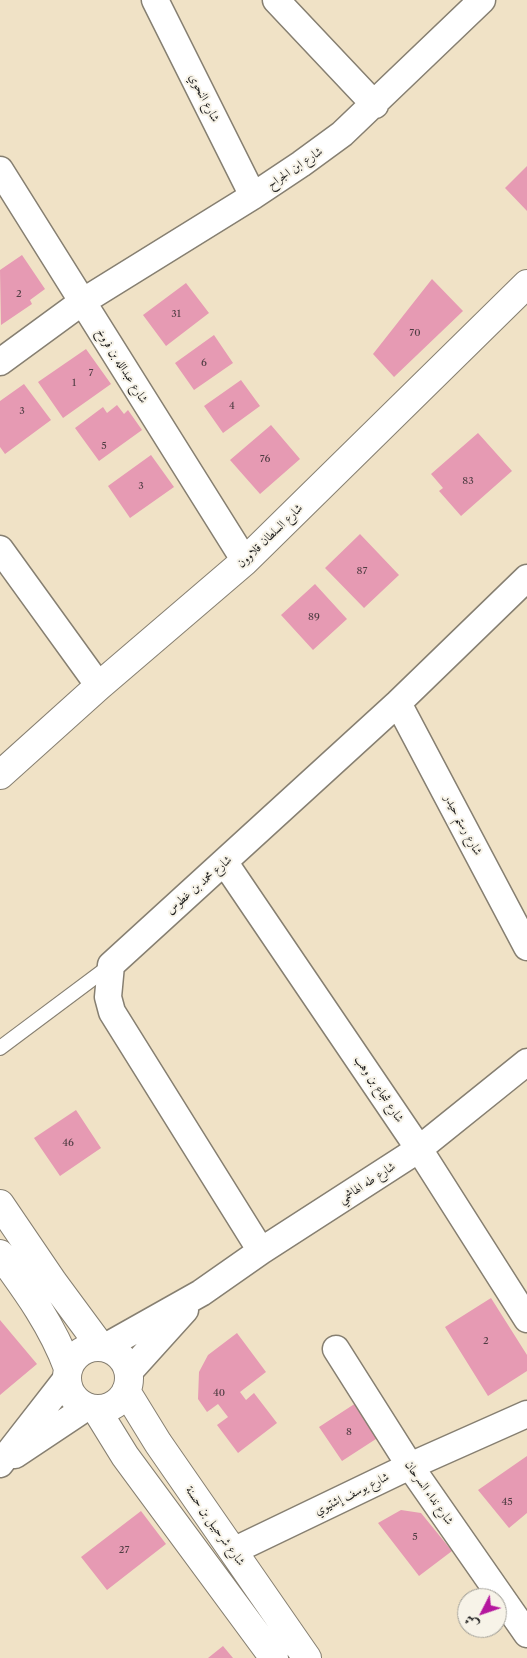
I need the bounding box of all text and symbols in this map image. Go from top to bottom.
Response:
street label: شارع النحوي [186,71,222,125]
street label: شارع ابن الجراح [265,144,325,192]
house number: 2 [16,288,22,300]
house number: 31 [171,308,181,320]
street label: شارع عبدالله بن فروخ [93,326,151,406]
house number: 70 [409,327,421,339]
house number: 6 [201,357,207,369]
house number: 7 [89,367,93,379]
house number: 1 [72,377,76,389]
house number: 4 [229,400,235,412]
house number: 3 [19,405,25,417]
house number: 5 [101,440,107,452]
house number: 76 [260,453,270,465]
house number: 83 [462,475,474,487]
house number: 3 [138,480,144,492]
street label: شارع السلطان قلاوون [234,501,306,571]
house number: 87 [357,565,367,577]
house number: 89 [308,611,320,623]
street label: شارع رستم حيدر [441,792,485,858]
street label: شارع محمد بن غطوس [163,853,235,917]
street label: شارع شجاع بن وهب [351,1053,407,1125]
house number: 46 [62,1137,74,1149]
street label: شارع طه الهاشمي [336,1159,398,1207]
house number: 2 [483,1335,489,1347]
house number: 40 [213,1387,225,1399]
house number: 8 [346,1426,352,1438]
street label: شارع نداء السرحان [402,1458,456,1528]
street label: شارع يوسف إشتيوي [312,1470,392,1518]
street label: شارع شرحبيل بن حسنة [182,1483,248,1569]
house number: 45 [501,1496,513,1508]
house number: 5 [412,1531,418,1543]
house number: 27 [119,1544,129,1556]
north arrow [457,1588,507,1638]
text: ش [460,1611,483,1633]

